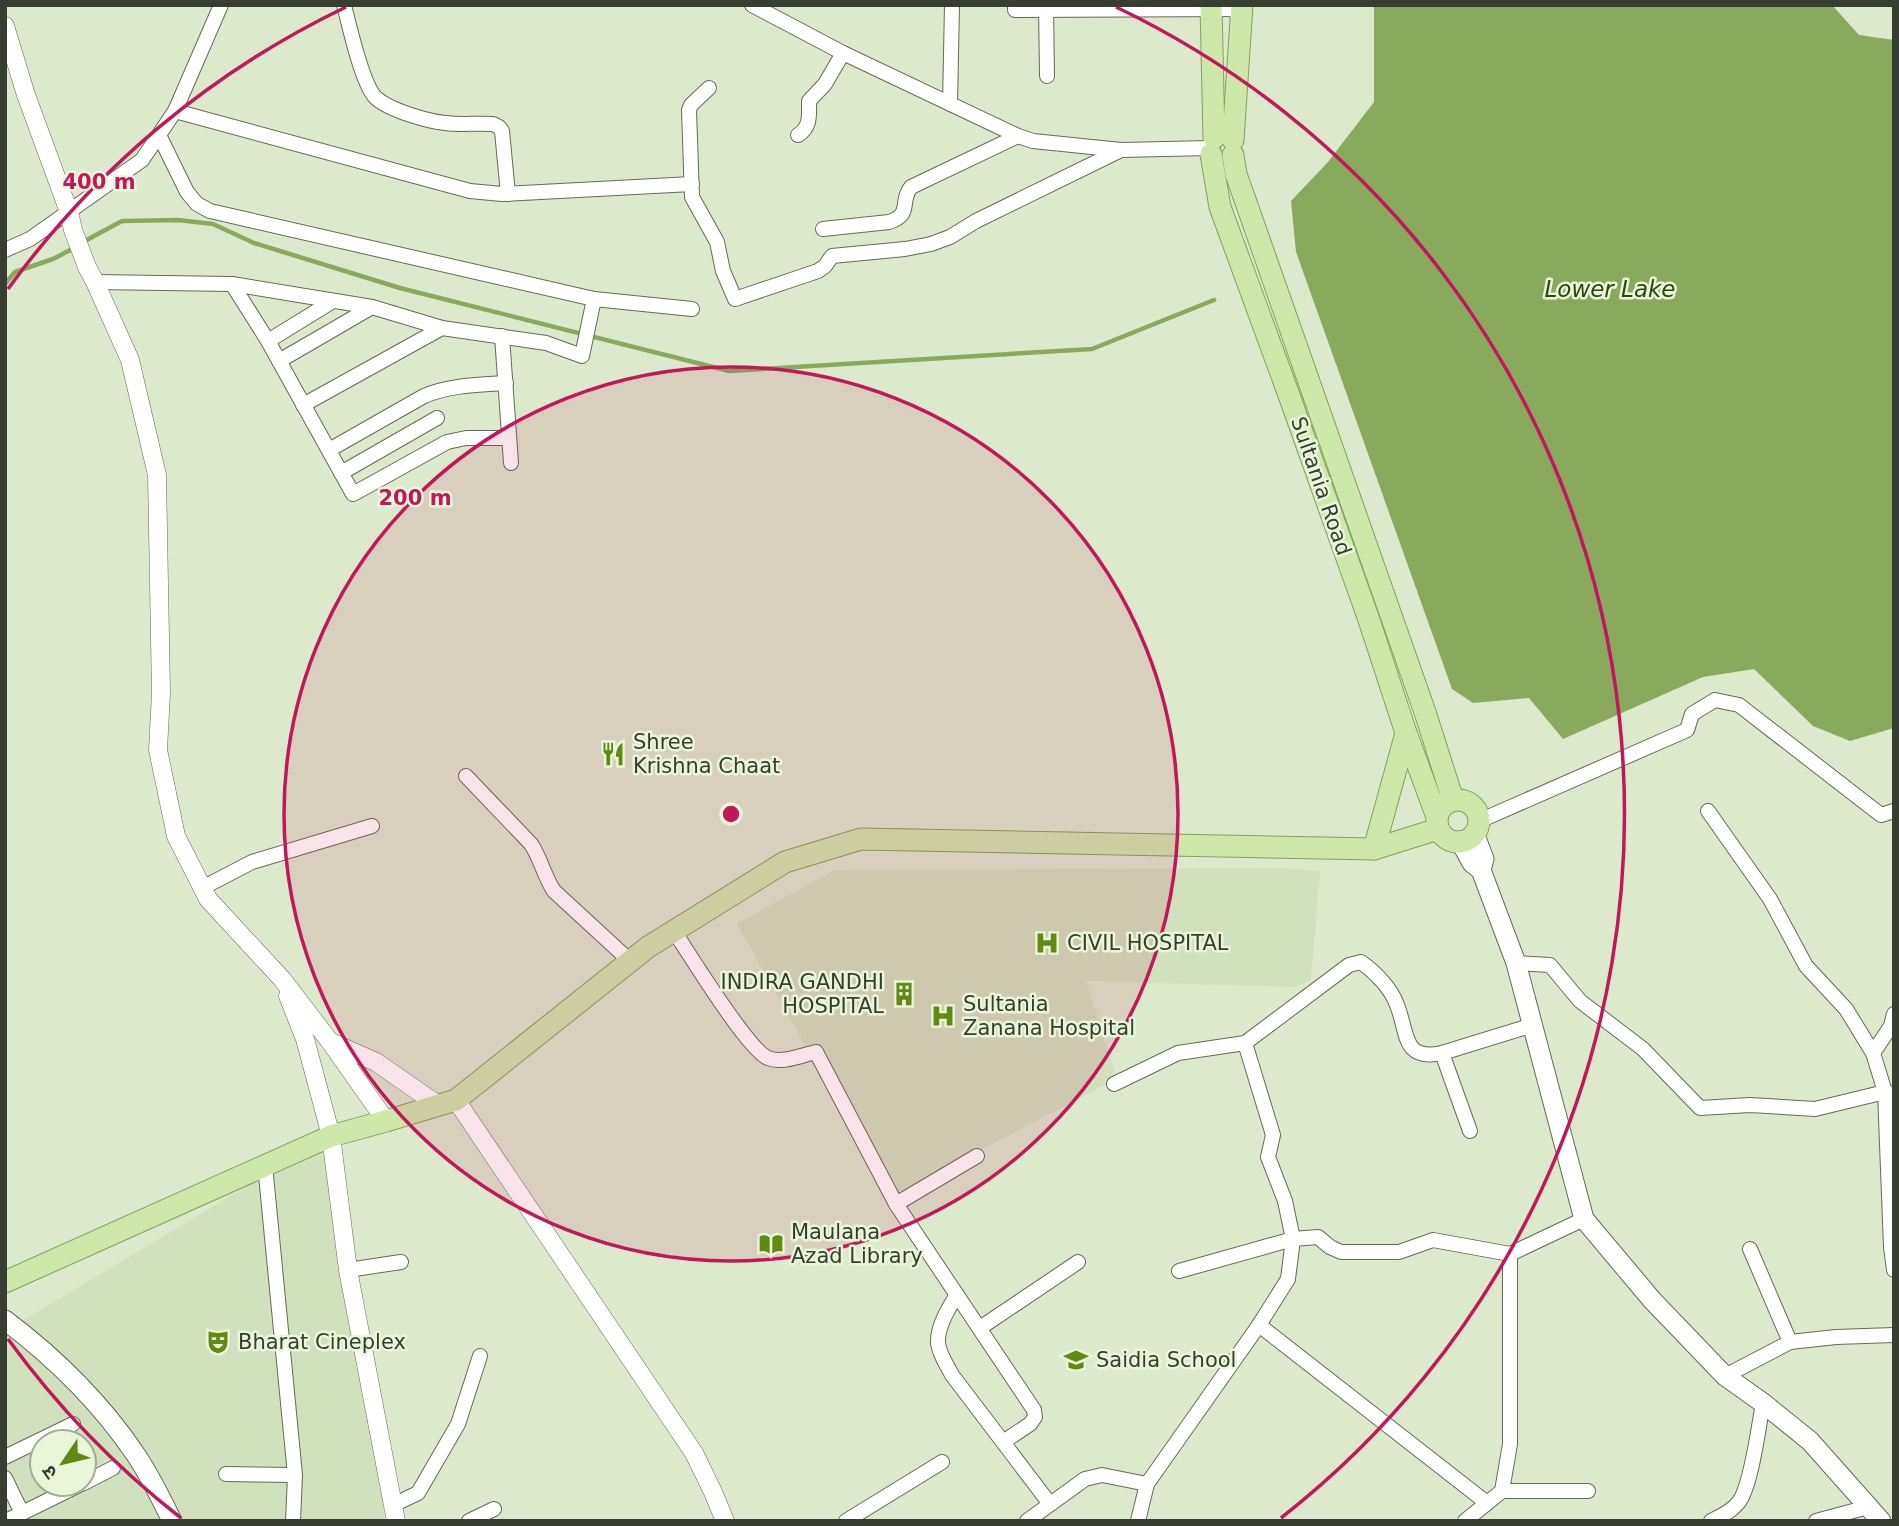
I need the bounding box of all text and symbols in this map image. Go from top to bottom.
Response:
text: 400 m [62,170,136,194]
water label: Lower Lake [1545,276,1676,302]
street label: Sultania Road [1286,414,1356,558]
text: 200 m [378,486,452,510]
place label: Shree Krishna Chaat [633,730,780,778]
restaurant icon: Shree Krishna Chaat [599,740,627,768]
centre of rings [719,802,743,826]
hospital icon: CIVIL HOSPITAL [1033,929,1061,957]
place label: CIVIL HOSPITAL [1067,931,1229,955]
place label: INDIRA GANDHI HOSPITAL [720,970,884,1018]
building icon: INDIRA GANDHI HOSPITAL [890,980,918,1008]
place label: Sultania Zanana Hospital [963,992,1135,1040]
hospital icon: Sultania Zanana Hospital [929,1002,957,1030]
place label: Maulana Azad Library [791,1220,923,1268]
library icon: Maulana Azad Library [757,1230,785,1258]
theatre icon: Bharat Cineplex [204,1328,232,1356]
place label: Bharat Cineplex [238,1330,406,1354]
school or university icon: Saidia School [1062,1346,1090,1374]
place label: Saidia School [1096,1348,1236,1372]
north arrow [28,1428,98,1498]
text: उ [36,1461,61,1484]

